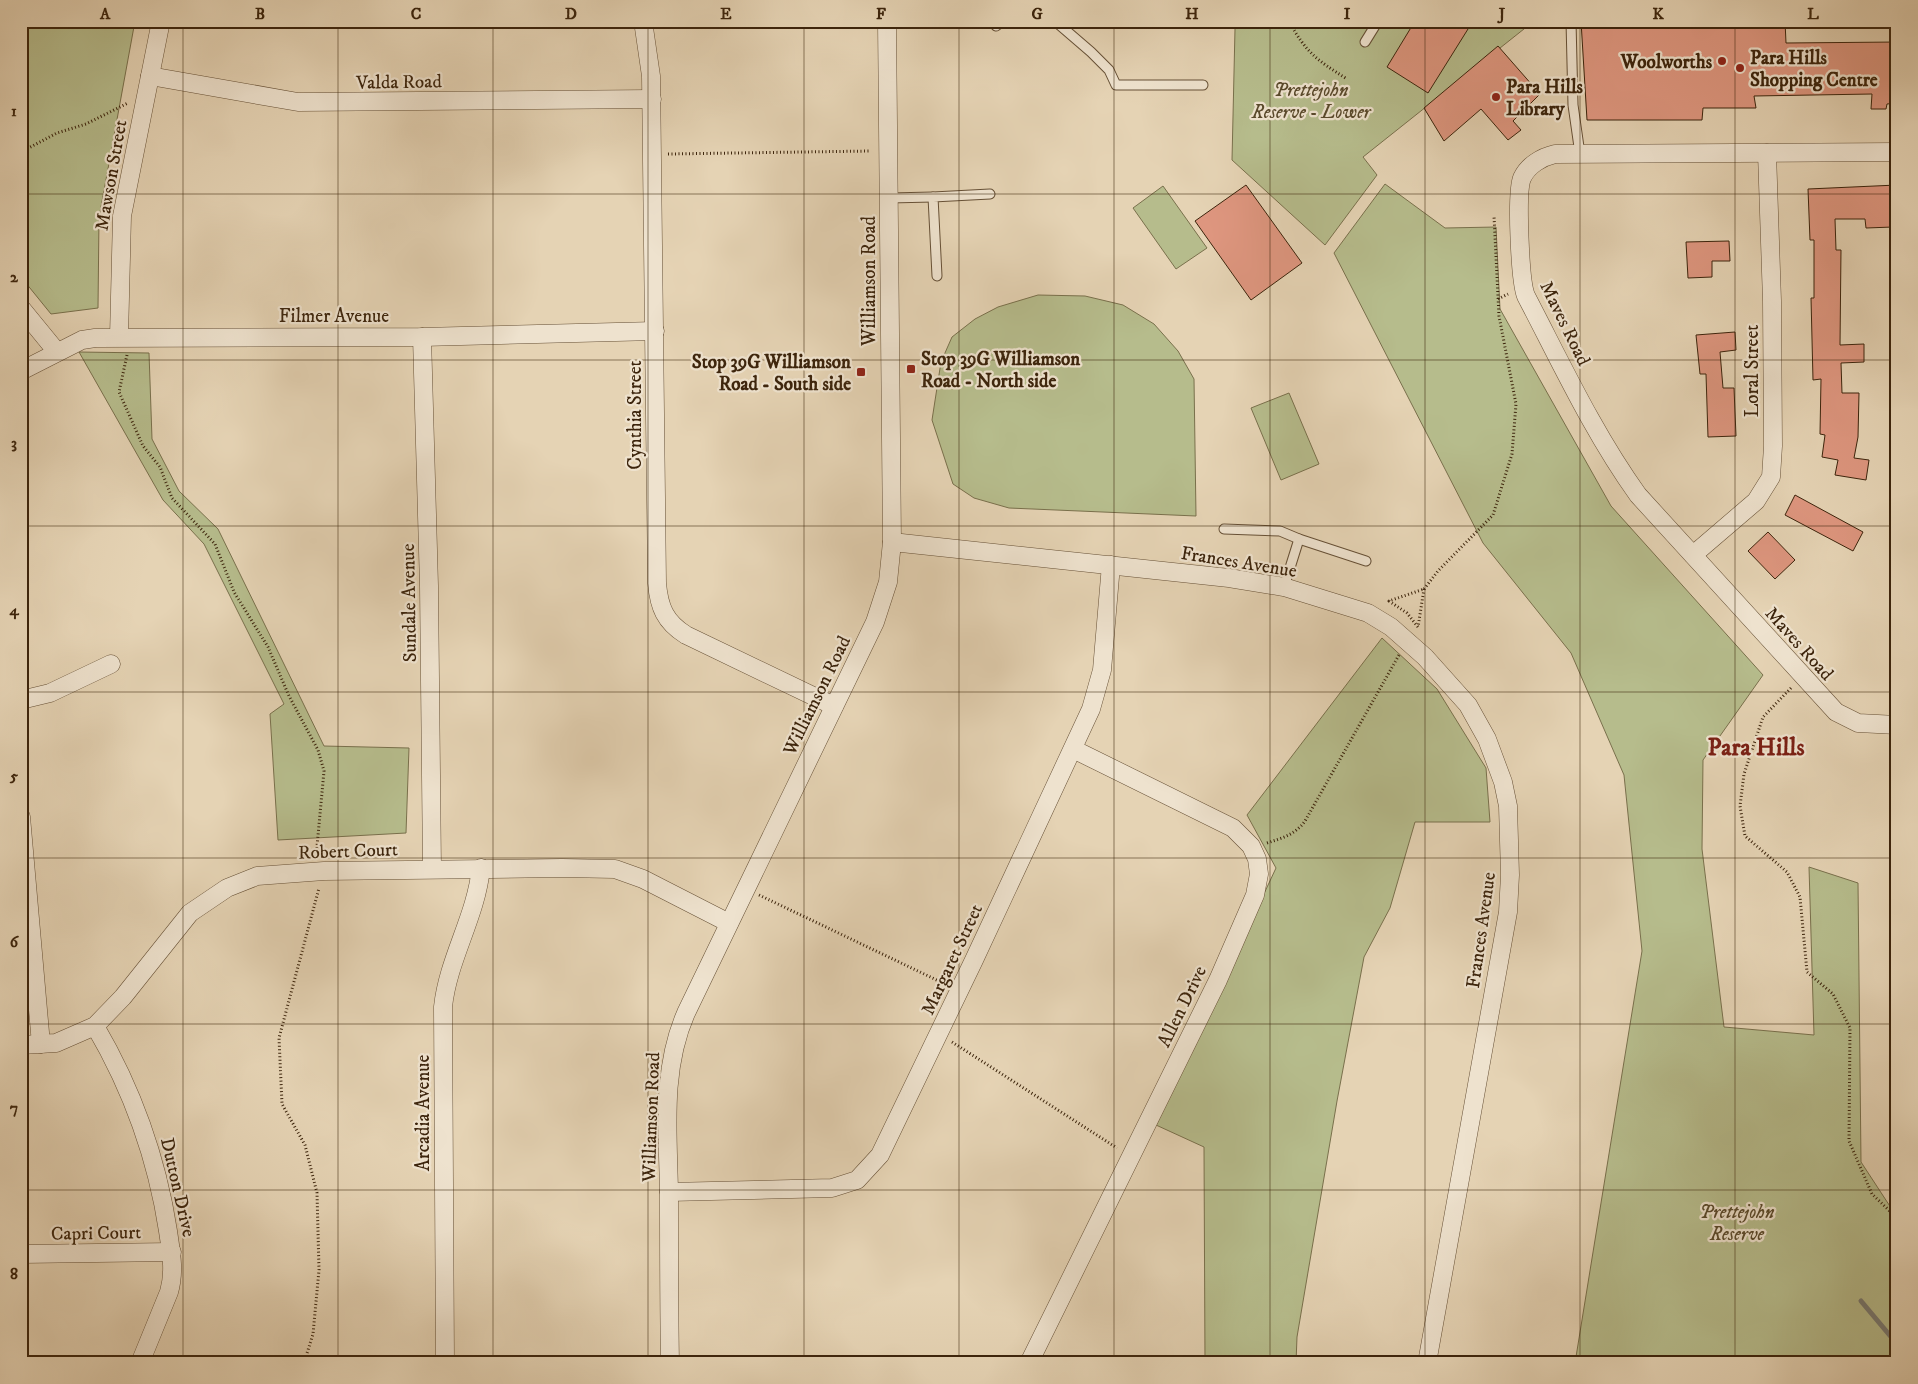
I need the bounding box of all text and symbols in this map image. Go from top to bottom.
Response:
text: A [99,4,111,24]
text: B [255,4,265,24]
text: C [411,4,421,24]
text: D [565,4,577,24]
text: E [720,4,732,24]
text: F [876,4,886,24]
text: G [1031,4,1043,24]
text: H [1185,4,1199,24]
text: I [1344,4,1351,24]
text: J [1497,4,1506,24]
text: K [1652,4,1664,24]
text: L [1807,4,1819,24]
place label: Para Hills Shopping Centre [1750,47,1878,92]
place label: Woolworths [1620,51,1713,74]
marker: Woolworths [1716,55,1728,67]
marker: Para Hills Shopping Centre [1734,62,1746,74]
street label: Valda Road [355,70,443,95]
place label: Para Hills Library [1506,76,1584,121]
park label: Prettejohn Reserve - Lower [1251,79,1373,124]
marker: Para Hills Library [1490,91,1502,103]
text: 1 [11,101,17,121]
street label: Mawson Street [90,118,133,232]
street label: Williamson Road [858,216,881,347]
text: 2 [10,267,19,287]
street label: Maves Road [1534,278,1595,370]
street label: Filmer Avenue [279,305,389,328]
street label: Loral Street [1741,325,1764,417]
place label: Stop 39G Williamson Road - North side [921,348,1081,393]
place label: Stop 39G Williamson Road - South side [692,351,852,396]
street label: Cynthia Street [624,360,647,470]
marker: Stop 39G Williamson Road - North side [905,363,917,375]
marker: Stop 39G Williamson Road - South side [855,366,867,378]
text: 3 [11,433,17,453]
street label: Frances Avenue [1179,542,1298,583]
street label: Sundale Avenue [397,543,422,663]
text: 4 [8,600,19,620]
street label: Maves Road [1760,602,1838,686]
street label: Williamson Road [778,632,856,760]
district label: Para Hills [1707,733,1805,763]
text: 5 [9,766,18,786]
street label: Robert Court [298,838,398,865]
street label: Frances Avenue [1462,871,1501,990]
street label: Margaret Street [917,900,988,1019]
text: 6 [10,932,20,952]
street label: Allen Drive [1153,962,1212,1051]
street label: Williamson Road [638,1051,665,1183]
street label: Arcadia Avenue [412,1055,435,1171]
text: 7 [10,1098,18,1118]
street label: Dutton Drive [155,1136,200,1239]
park label: Prettejohn Reserve [1700,1201,1775,1246]
street label: Capri Court [51,1221,141,1246]
text: 8 [10,1264,18,1284]

